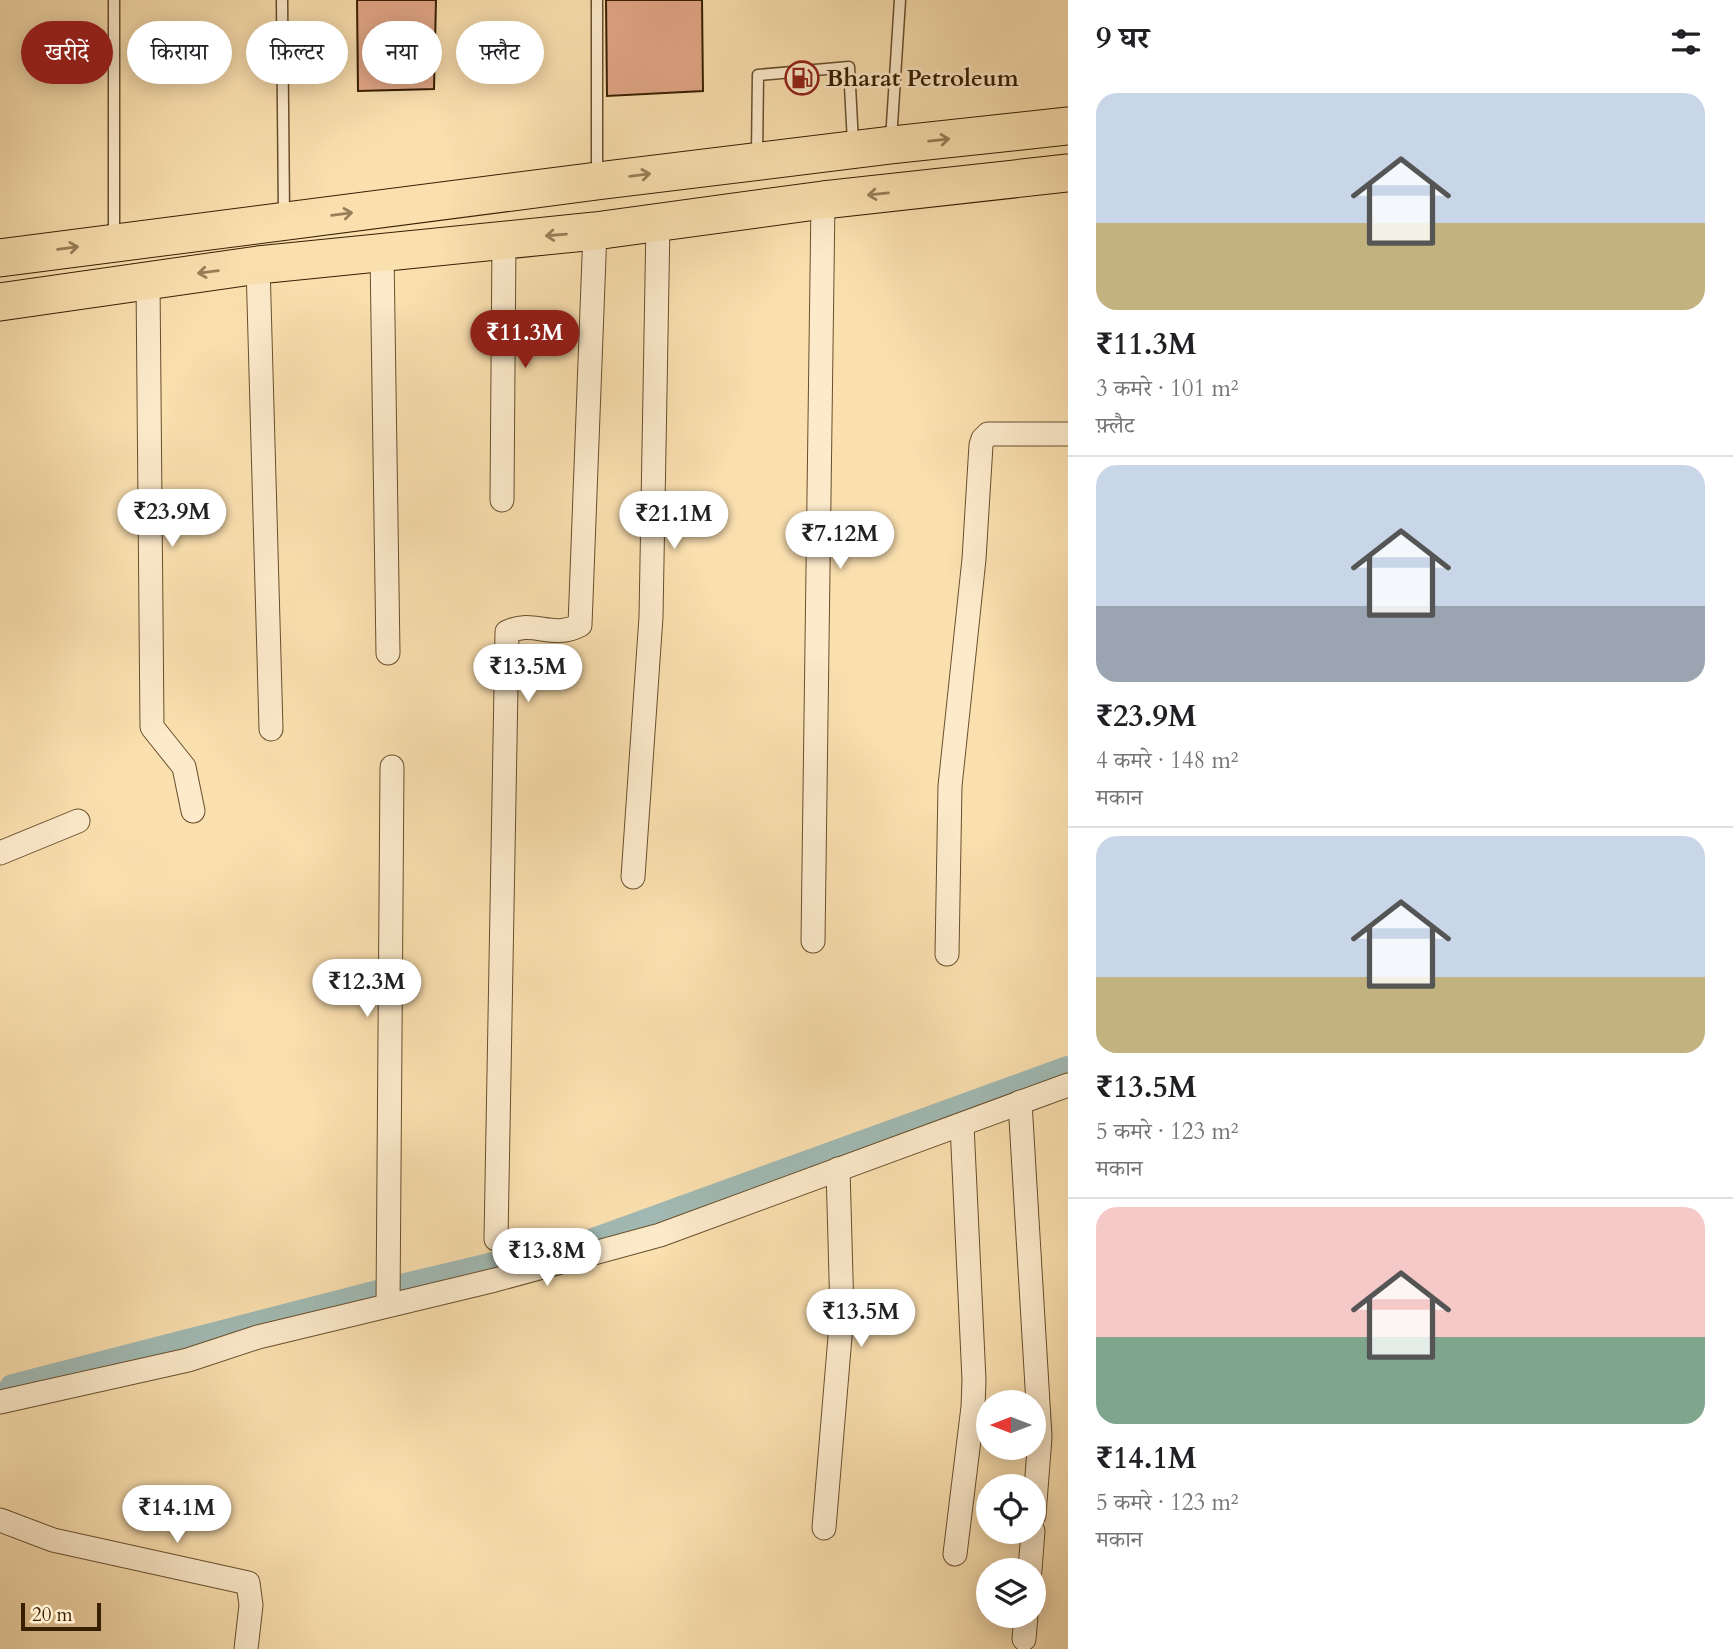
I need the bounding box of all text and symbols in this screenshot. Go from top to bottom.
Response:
text: 9 घर [1096,18,1149,59]
chip: खरीदें [21,21,113,84]
chip: किराया [127,21,232,84]
chip: फ़िल्टर [246,21,348,84]
chip: नया [362,21,442,84]
chip: फ़्लैट [456,21,544,84]
icon: filters [1667,23,1705,61]
fuel station icon: Bharat Petroleum [783,59,821,97]
place label: Bharat Petroleum [826,62,1020,95]
one-way arrow [927,133,950,146]
icon: home [1338,138,1464,264]
one-way arrow [629,169,651,182]
one-way arrow [868,188,890,201]
one-way arrow [330,207,353,220]
one-way arrow [545,229,567,242]
one-way arrow [56,242,78,255]
one-way arrow [197,266,219,279]
pin: ₹11.3M [468,310,582,370]
text: ₹11.3M [486,317,564,348]
text: ₹11.3M [1096,324,1197,365]
text: 3 कमरे · 101 m² [1096,373,1239,404]
text: फ़्लैट [1096,410,1134,441]
pin: ₹23.9M [115,490,229,549]
pin: ₹21.1M [617,491,731,551]
text: ₹23.9M [133,496,211,527]
text: ₹21.1M [635,498,713,529]
icon: home [1338,510,1464,636]
pin: ₹7.12M [783,512,897,571]
text: ₹7.12M [801,518,879,549]
pin: ₹13.5M [471,644,585,704]
text: ₹13.5M [489,651,567,682]
text: ₹23.9M [1096,696,1197,737]
text: 4 कमरे · 148 m² [1096,745,1239,776]
text: मकान [1096,782,1143,813]
icon: home [1338,881,1464,1007]
pin: ₹12.3M [310,960,424,1019]
text: ₹12.3M [328,966,406,997]
text: ₹13.5M [1096,1067,1197,1108]
text: 5 कमरे · 123 m² [1096,1116,1239,1147]
text: मकान [1096,1153,1143,1184]
pin: ₹13.8M [490,1228,604,1288]
text: ₹13.8M [508,1235,586,1266]
icon: home [1338,1252,1464,1378]
pin: ₹13.5M [804,1290,918,1349]
text: ₹13.5M [822,1296,900,1327]
north arrow [976,1390,1046,1460]
map controls [976,1390,1046,1628]
text: ₹14.1M [1096,1438,1197,1479]
button: locate [976,1474,1046,1544]
pin: ₹14.1M [120,1486,234,1545]
text: 5 कमरे · 123 m² [1096,1487,1239,1518]
text: ₹14.1M [138,1492,216,1523]
text: मकान [1096,1524,1143,1555]
button: layers [976,1558,1046,1628]
scale bar [21,1600,102,1632]
text: 20 m [32,1602,73,1628]

